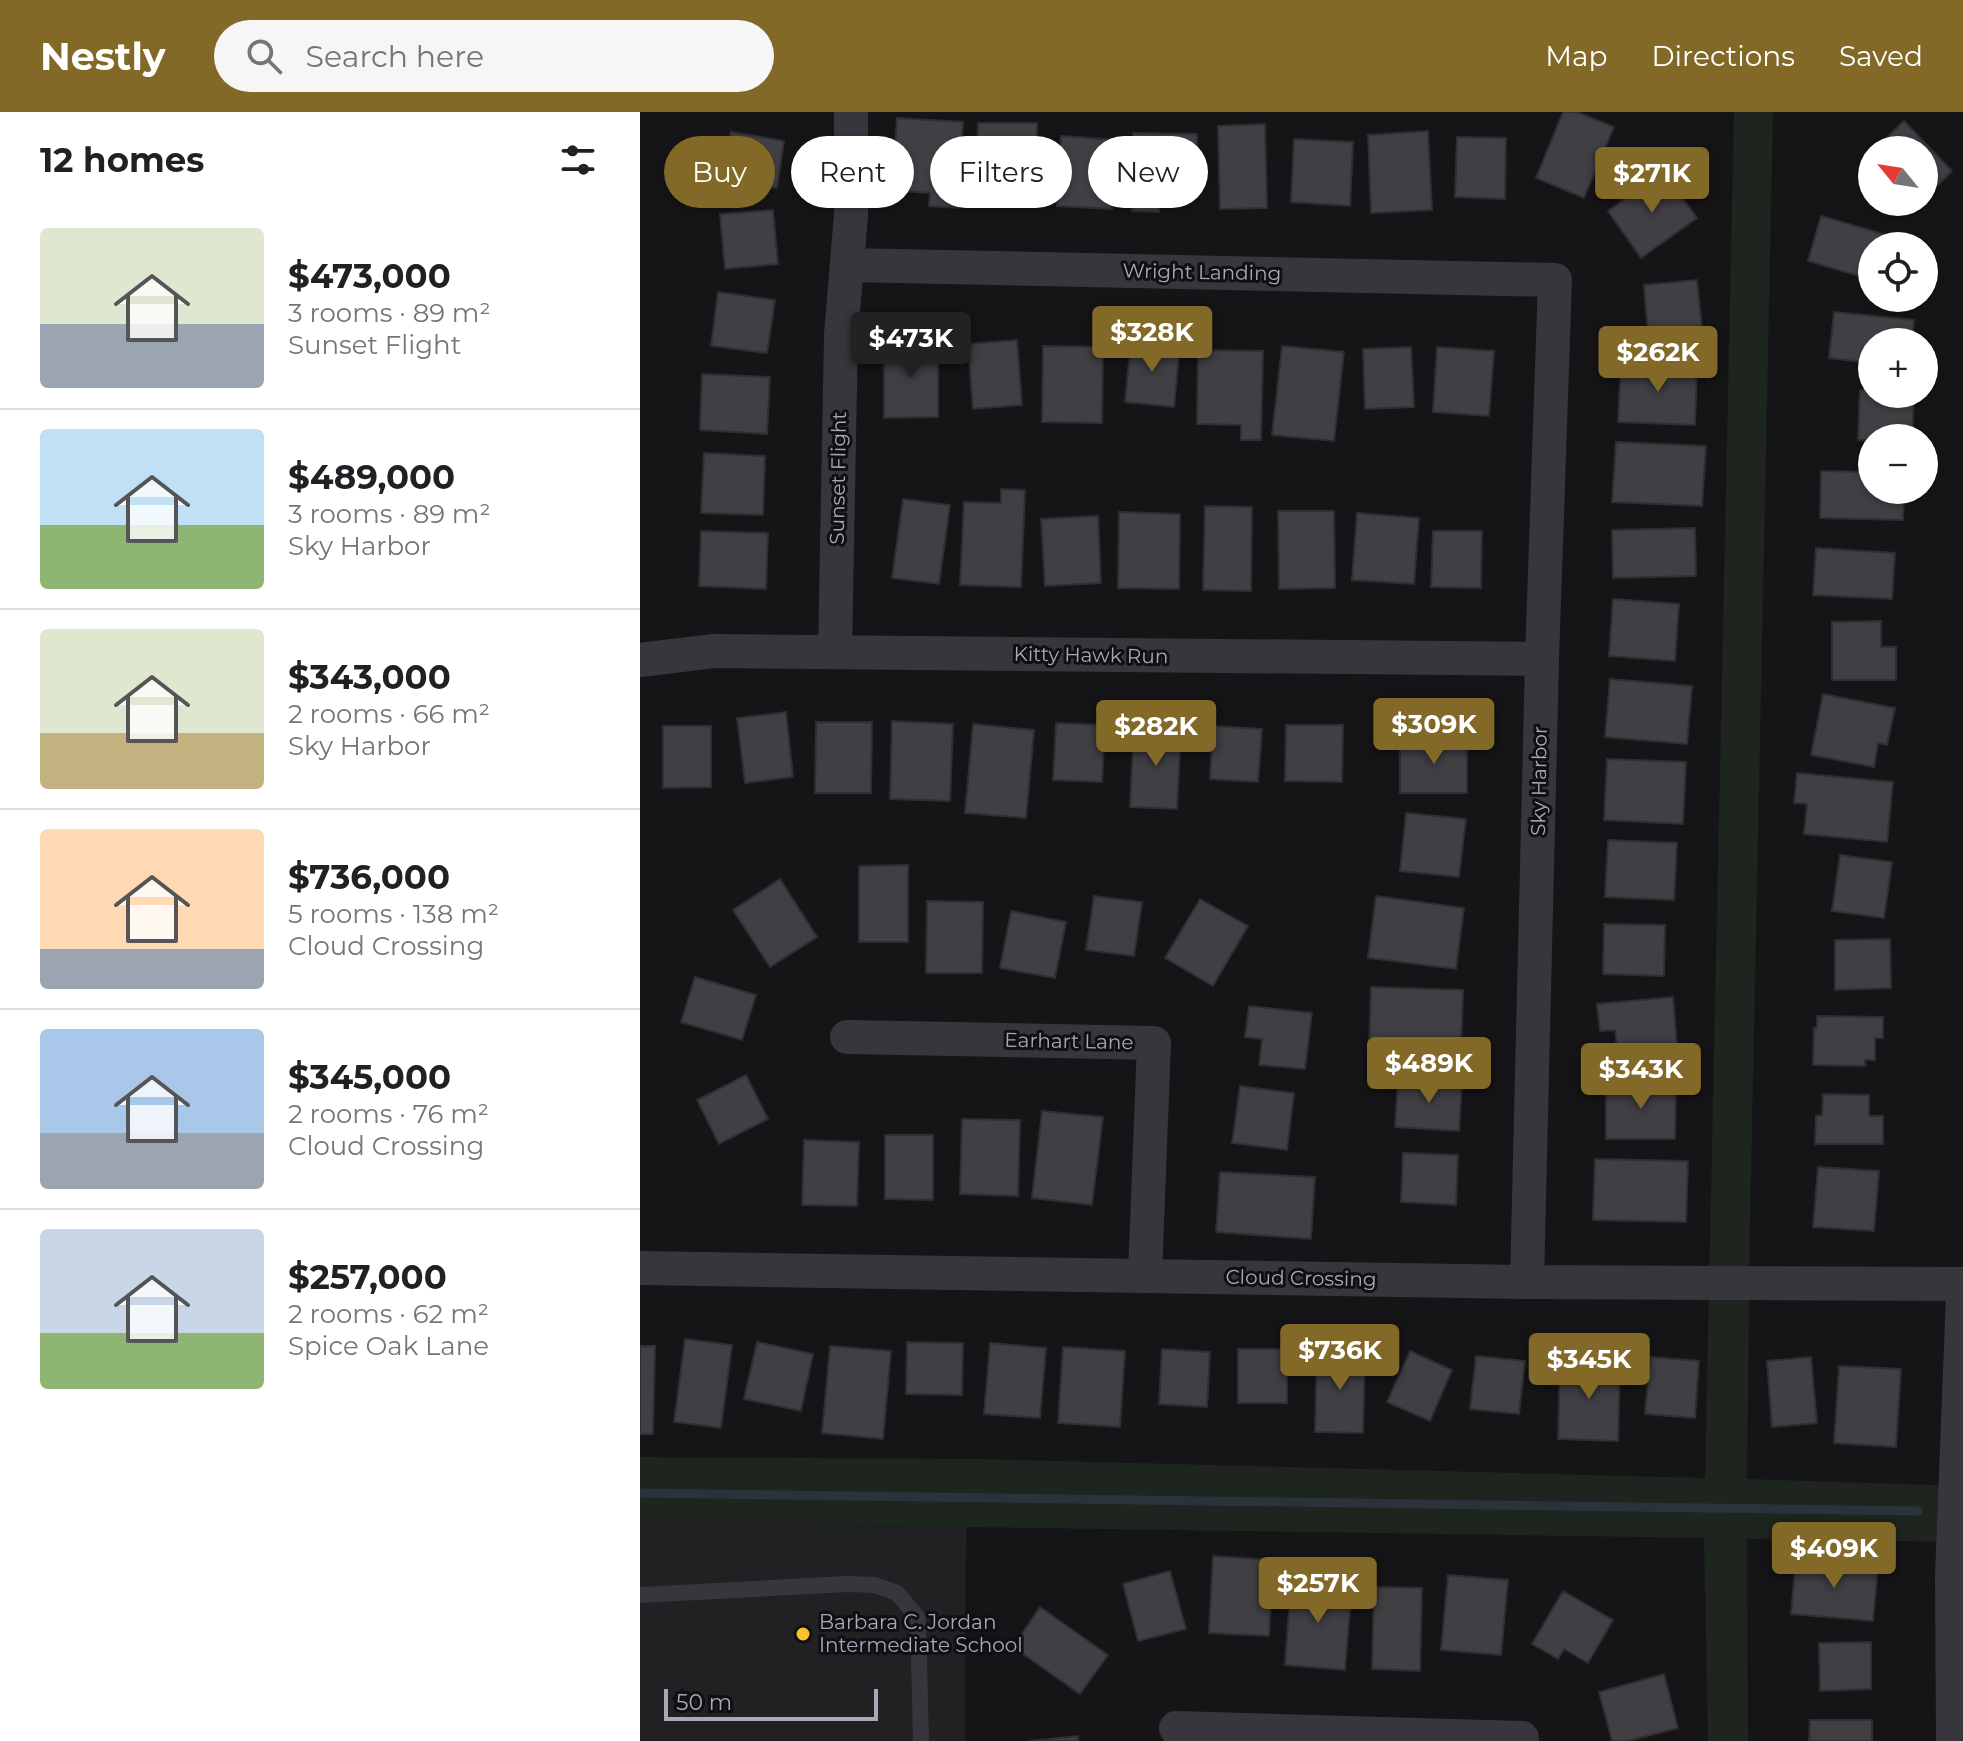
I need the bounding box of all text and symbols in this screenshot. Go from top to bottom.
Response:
search box [214,20,774,92]
text: Nestly [40,33,166,80]
icon: search [242,34,286,78]
text: Search here [306,38,484,75]
text: Map [1545,39,1607,73]
text: Directions [1651,39,1795,73]
text: Saved [1839,39,1923,73]
chip: Buy [664,136,775,208]
chip: Rent [791,136,914,208]
chip: Filters [930,136,1072,208]
chip: New [1088,136,1208,208]
north arrow [1858,136,1938,216]
map controls [1858,136,1938,504]
icon: filters [556,138,600,182]
text: 12 homes [40,139,204,181]
pin: $271K [1596,147,1708,215]
text: $271K [1613,157,1691,189]
button: locate [1858,232,1938,312]
text: $473,000 [288,255,451,297]
street label: Wright Landing [1122,259,1282,285]
icon: home [104,260,200,356]
text: 3 rooms · 89 m² [288,297,491,329]
pin: $328K [1096,306,1208,374]
pin: $473K [855,312,967,380]
text: $328K [1110,316,1194,348]
text: $473K [869,322,953,354]
pin: $262K [1602,326,1714,394]
button: + [1858,328,1938,408]
text: Sunset Flight [288,329,461,361]
text: $262K [1616,336,1700,368]
street label: Sunset Flight [825,411,851,545]
button: − [1858,424,1938,504]
text: $489,000 [288,456,455,498]
icon: home [104,461,200,557]
text: 3 rooms · 89 m² [288,498,491,530]
text: Sky Harbor [288,530,431,562]
street label: Kitty Hawk Run [1013,642,1169,668]
text: $343,000 [288,656,451,698]
icon: home [104,661,200,757]
text: 2 rooms · 66 m² [288,698,490,730]
pin: $309K [1378,698,1490,766]
pin: $282K [1100,700,1212,768]
text: $309K [1391,708,1477,740]
text: $282K [1114,710,1198,742]
street label: Sky Harbor [1526,726,1552,836]
text: Sky Harbor [288,730,431,762]
text: $736,000 [288,856,450,898]
icon: home [104,861,200,957]
text: 5 rooms · 138 m² [288,898,499,930]
text: Cloud Crossing [288,930,484,962]
street label: Earhart Lane [1004,1028,1134,1054]
pin: $489K [1373,1037,1485,1105]
pin: $343K [1585,1043,1697,1111]
text: $489K [1385,1047,1473,1079]
text: $343K [1599,1053,1683,1085]
text: $345,000 [288,1056,451,1098]
icon: home [104,1061,200,1157]
text: 2 rooms · 76 m² [288,1098,489,1130]
text: Cloud Crossing [288,1130,484,1162]
text: $257,000 [288,1256,447,1298]
icon: home [104,1261,200,1357]
street label: Cloud Crossing [1225,1265,1377,1291]
text: 2 rooms · 62 m² [288,1298,489,1330]
pin: $736K [1284,1324,1396,1392]
text: Spice Oak Lane [288,1330,489,1362]
pin: $345K [1533,1333,1645,1401]
text: $736K [1298,1334,1382,1366]
text: $345K [1547,1343,1631,1375]
pin: $409K [1778,1522,1890,1590]
text: $409K [1790,1532,1878,1564]
pin: $257K [1262,1557,1374,1625]
text: $257K [1277,1567,1359,1599]
place label: Barbara C. Jordan Intermediate School [819,1610,1023,1657]
marker: Barbara C. Jordan Intermediate School [794,1625,812,1643]
scale bar [664,1685,878,1721]
text: 50 m [676,1689,732,1716]

